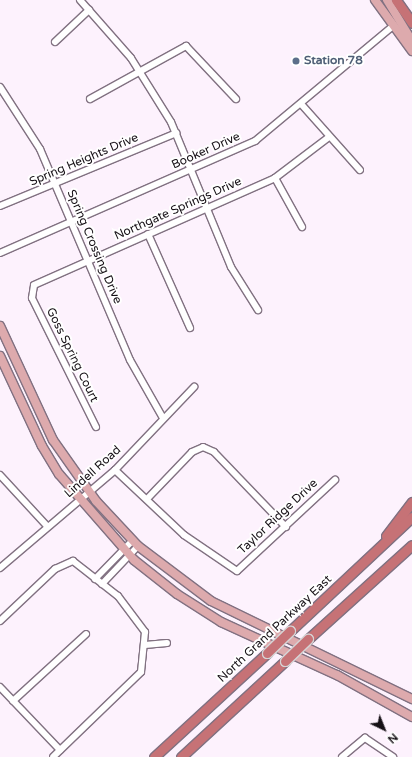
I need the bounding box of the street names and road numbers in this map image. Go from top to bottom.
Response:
street label: Booker Drive [170,130,242,172]
street label: Spring Heights Drive [27,131,141,189]
street label: Northgate Springs Drive [112,174,244,244]
street label: Spring Crossing Drive [63,188,125,306]
street label: Goss Spring Court [43,305,101,405]
street label: Lindell Road [62,443,124,501]
street label: Taylor Ridge Drive [235,476,321,558]
street label: North Grand Parkway East [215,572,335,686]

